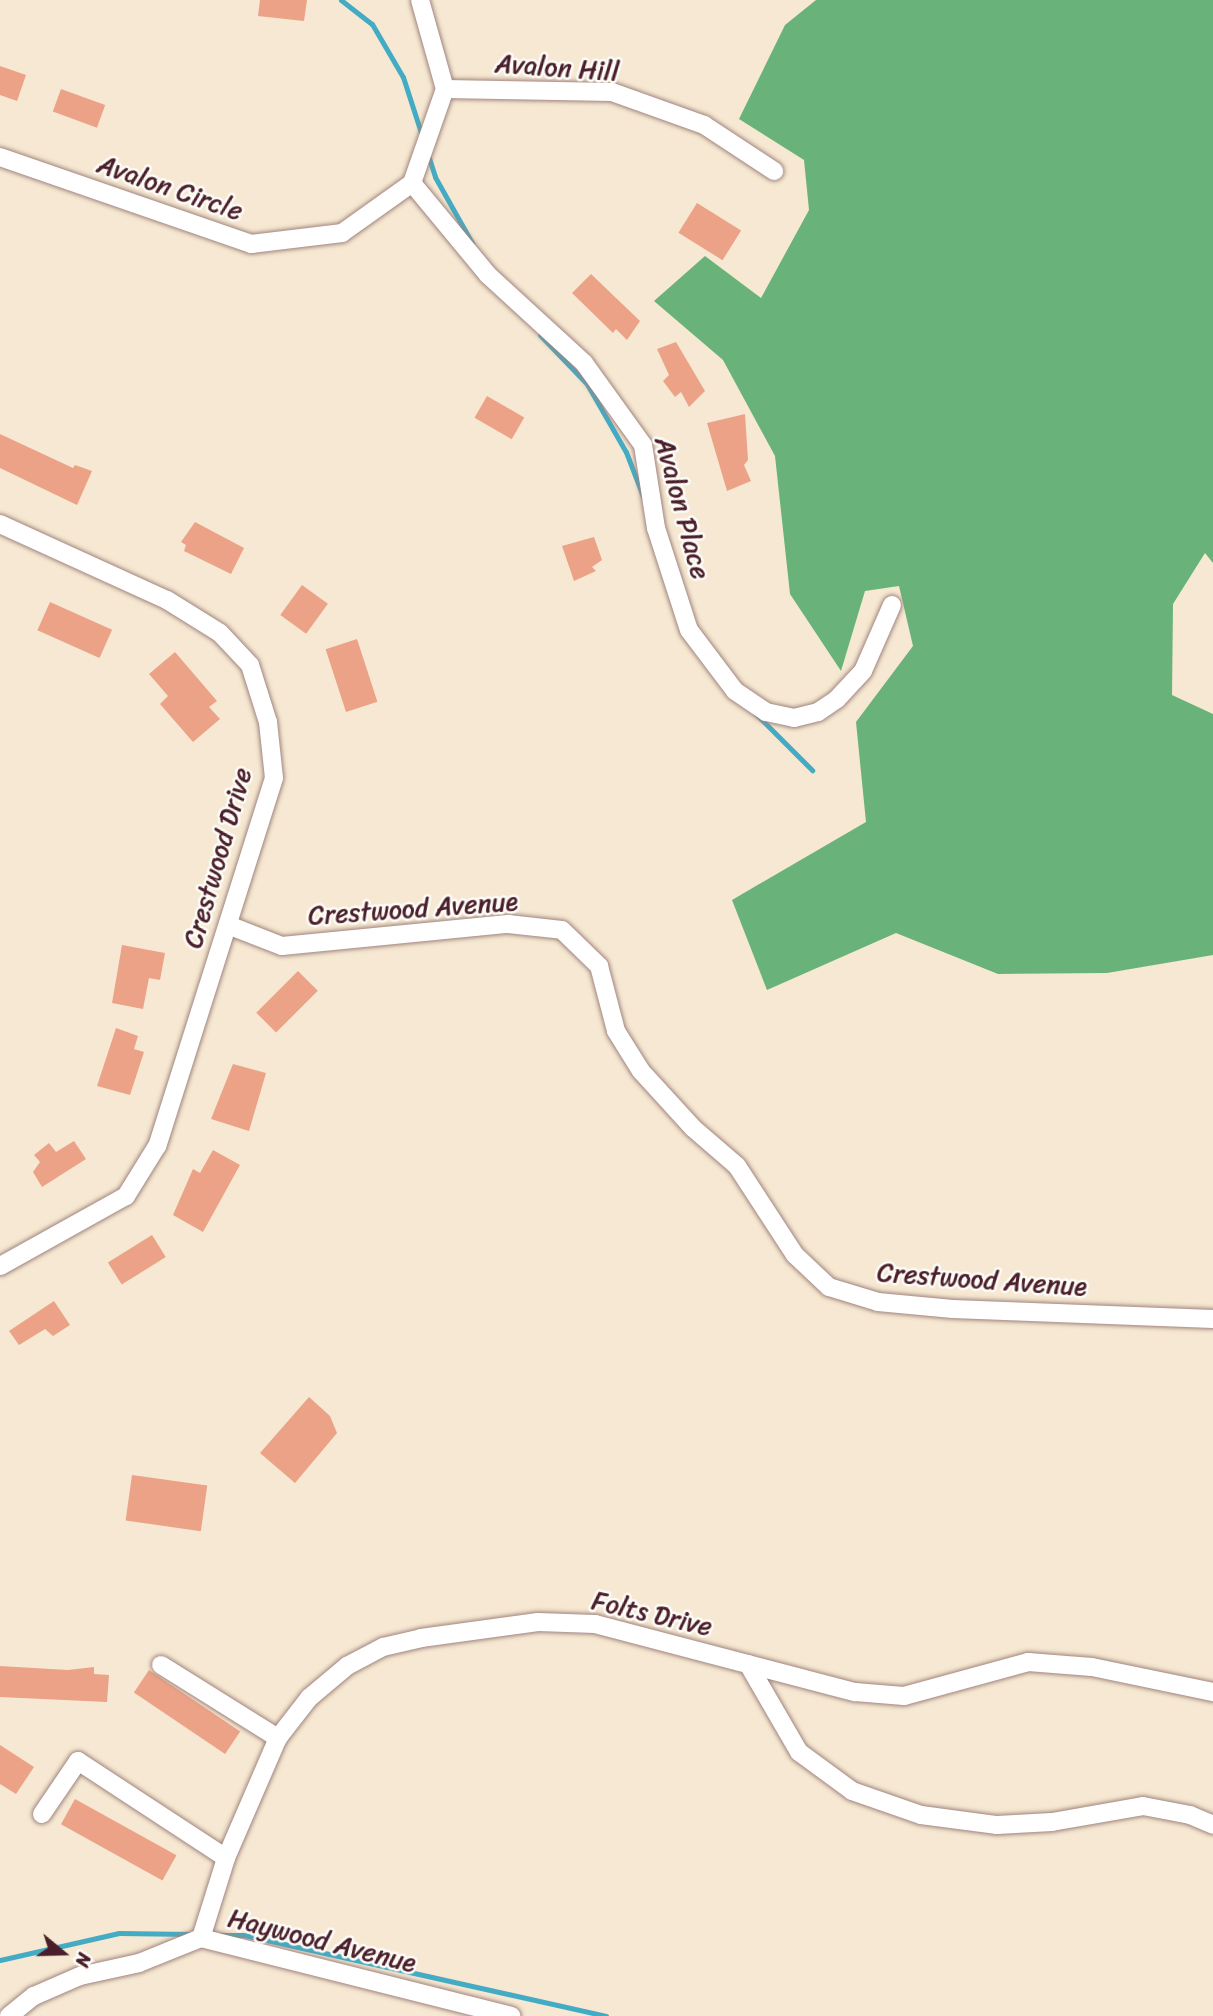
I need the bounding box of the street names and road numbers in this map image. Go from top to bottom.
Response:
street label: Avalon Hill [494,48,620,88]
street label: Avalon Circle [93,149,247,227]
street label: Avalon Place [648,433,716,583]
street label: Crestwood Drive [177,764,259,952]
street label: Crestwood Avenue [307,886,519,932]
street label: Crestwood Avenue [876,1257,1088,1303]
street label: Folts Drive [589,1585,715,1643]
street label: Haywood Avenue [225,1903,419,1979]

